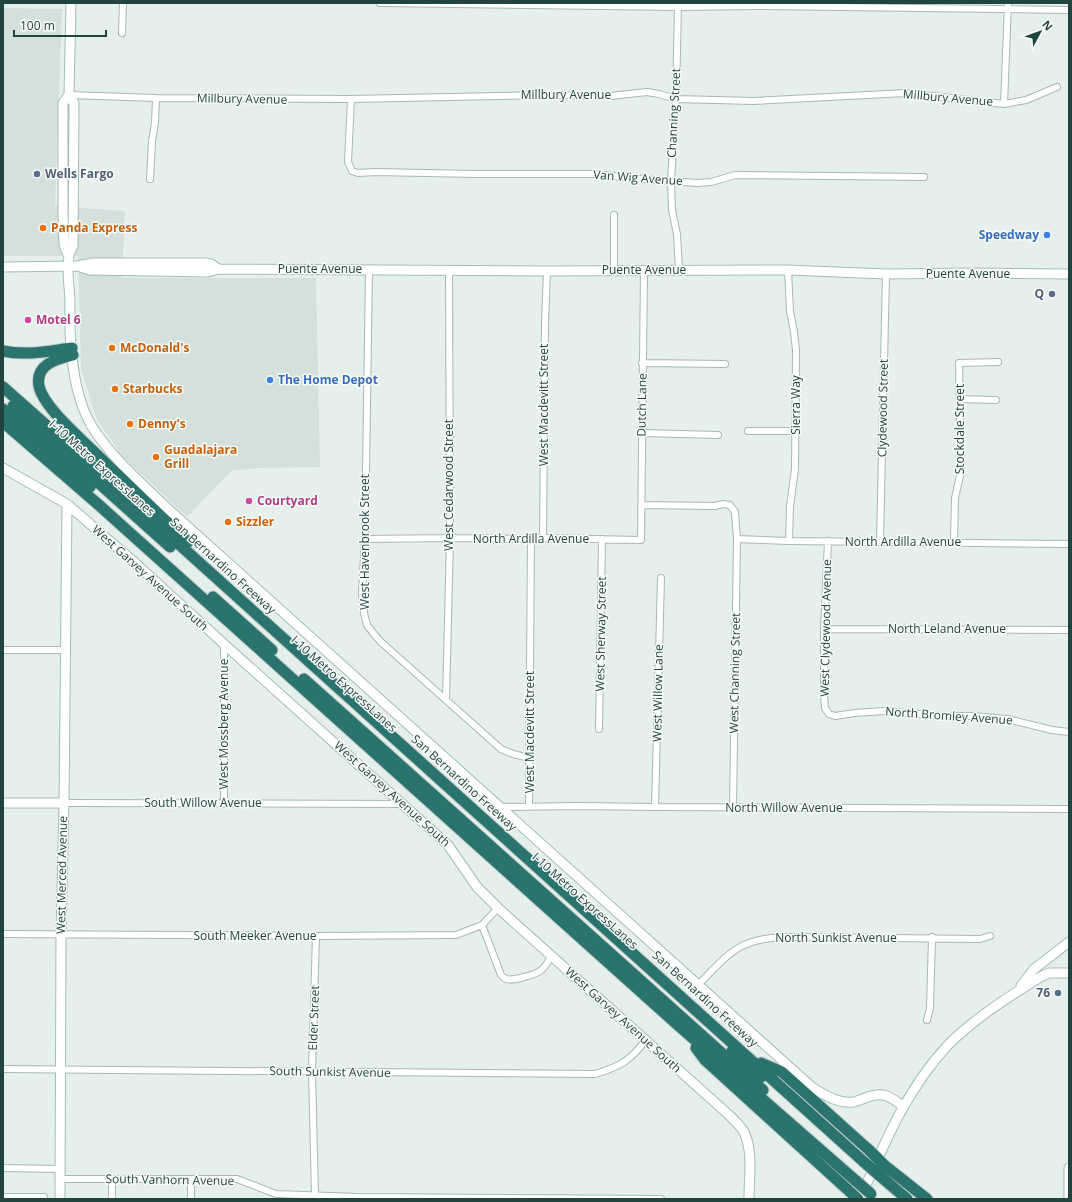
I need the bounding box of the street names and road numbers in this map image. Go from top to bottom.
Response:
street label: Channing Street [663,68,684,158]
street label: Millbury Avenue [902,85,994,110]
street label: Millbury Avenue [521,86,611,103]
street label: Millbury Avenue [197,89,288,108]
street label: Van Wig Avenue [593,166,684,189]
street label: Puente Avenue [278,260,363,277]
street label: Puente Avenue [602,261,687,278]
street label: Puente Avenue [926,265,1011,282]
street label: West Macdevitt Street [535,344,552,466]
street label: Clydewood Street [873,359,892,457]
street label: Dutch Lane [632,373,651,437]
street label: Sierra Way [787,374,804,435]
street label: Stockdale Street [951,384,968,474]
street label: I-10 Metro ExpressLanes [46,415,159,520]
street label: West Cedarwood Street [440,419,457,551]
street label: West Havenbrook Street [356,474,373,610]
street label: San Bernardino Freeway [167,514,281,618]
street label: West Garvey Avenue South [89,521,212,634]
street label: North Ardilla Avenue [473,530,589,547]
street label: North Ardilla Avenue [845,533,961,550]
street label: West Clydewood Avenue [816,559,835,697]
street label: West Sherway Street [591,576,610,692]
street label: West Channing Street [725,612,744,734]
street label: North Leland Avenue [888,620,1006,637]
street label: I-10 Metro ExpressLanes [288,631,401,736]
street label: West Willow Lane [648,644,667,742]
street label: West Mossberg Avenue [215,658,232,789]
street label: West Macdevitt Street [521,671,538,793]
street label: North Bromley Avenue [885,703,1014,728]
street label: San Bernardino Freeway [408,731,522,835]
street label: West Garvey Avenue South [331,737,454,850]
street label: South Willow Avenue [144,794,262,811]
street label: North Willow Avenue [725,799,843,816]
street label: West Merced Avenue [52,816,71,934]
street label: I-10 Metro ExpressLanes [529,848,642,953]
street label: South Meeker Avenue [193,927,317,944]
street label: North Sunkist Avenue [775,929,897,946]
street label: San Bernardino Freeway [649,947,763,1051]
street label: West Garvey Avenue South [562,963,685,1076]
street label: Elder Street [304,985,323,1051]
street label: South Sunkist Avenue [269,1062,391,1081]
street label: South Vanhorn Avenue [105,1170,235,1189]

